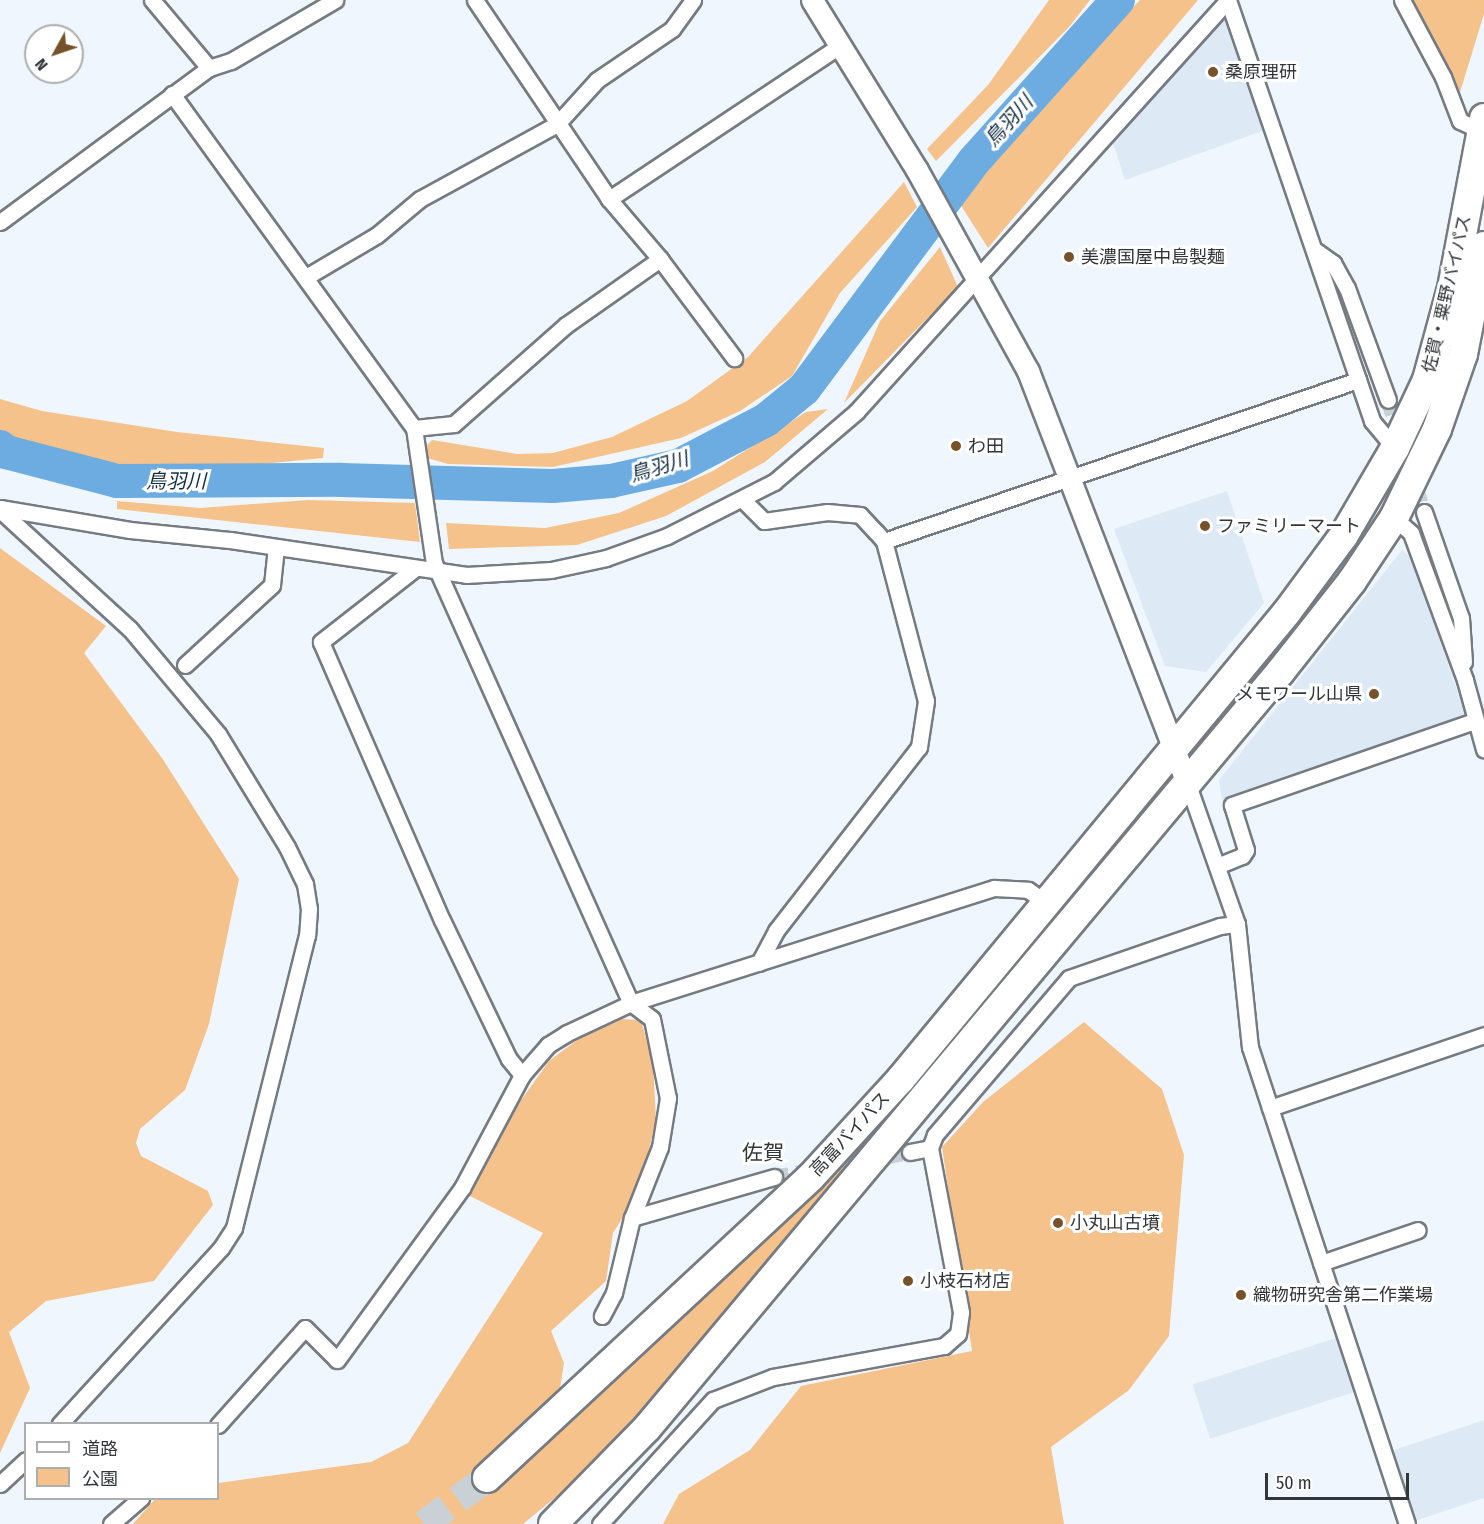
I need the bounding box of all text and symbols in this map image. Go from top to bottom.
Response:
north arrow [24,24,84,84]
text: N [31,55,52,74]
place label: 桑原理研 [1225,61,1297,83]
marker: 桑原理研 [1206,65,1220,79]
water label: 鳥羽川 [980,91,1038,151]
street label: 佐賀・粟野バイパス [1418,213,1476,375]
place label: 美濃国屋中島製麺 [1081,246,1225,268]
marker: 美濃国屋中島製麺 [1062,250,1076,264]
place label: わ田 [968,435,1004,457]
marker: わ田 [949,439,963,453]
water label: 鳥羽川 [627,447,691,487]
water label: 鳥羽川 [146,469,206,493]
place label: ファミリーマート [1217,515,1361,537]
marker: ファミリーマート [1198,519,1212,533]
place label: メモワール山県 [1236,683,1362,705]
marker: メモワール山県 [1367,687,1381,701]
street label: 高富バイパス [805,1087,895,1181]
district label: 佐賀 [742,1140,784,1166]
place label: 小丸山古墳 [1070,1212,1160,1234]
marker: 小丸山古墳 [1051,1216,1065,1230]
place label: 小枝石材店 [920,1270,1010,1292]
marker: 小枝石材店 [901,1274,915,1288]
place label: 織物研究舎第二作業場 [1253,1284,1433,1306]
marker: 織物研究舎第二作業場 [1234,1288,1248,1302]
legend [24,1422,219,1500]
text: 道路 [82,1438,118,1460]
scale bar [1268,1461,1412,1499]
text: 公園 [82,1468,118,1490]
text: 50 m [1276,1472,1312,1494]

